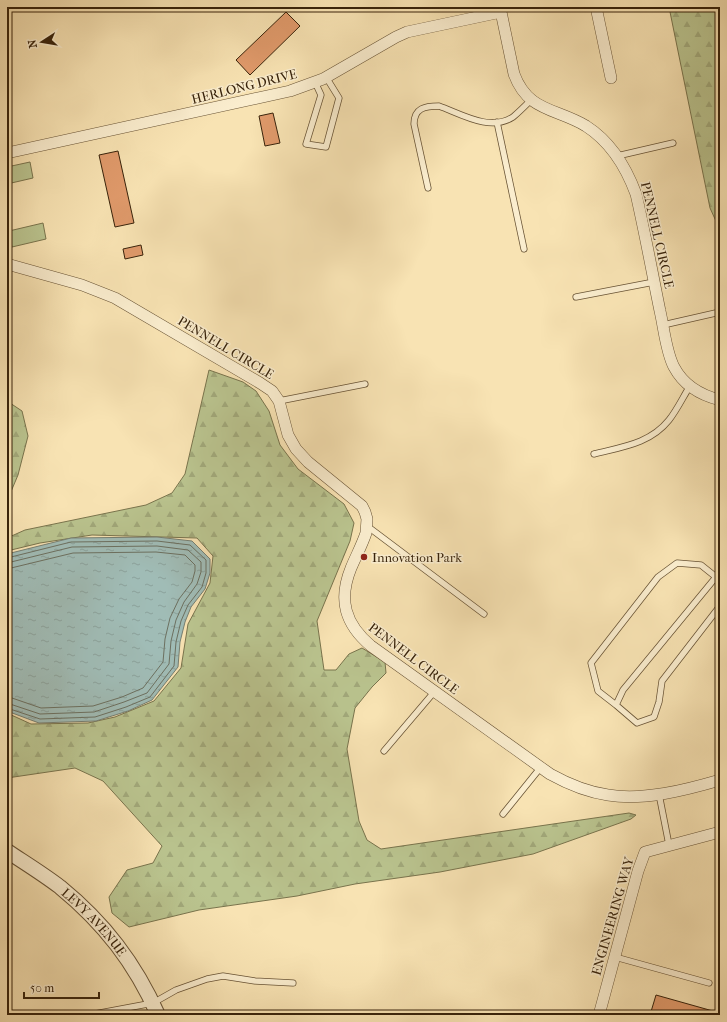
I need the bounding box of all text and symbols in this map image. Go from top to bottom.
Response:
north arrow [22,22,62,62]
text: N [25,38,40,49]
street label: HERLONG DRIVE [190,66,298,107]
street label: PENNELL CIRCLE [638,180,677,290]
street label: PENNELL CIRCLE [175,313,276,382]
place label: Innovation Park [372,550,462,565]
marker: Innovation Park [359,552,369,562]
street label: PENNELL CIRCLE [366,620,462,697]
street label: ENGINEERING WAY [588,854,637,977]
street label: LEVY AVENUE [59,885,129,959]
scale bar [24,974,99,1000]
text: 50 m [30,981,54,995]

